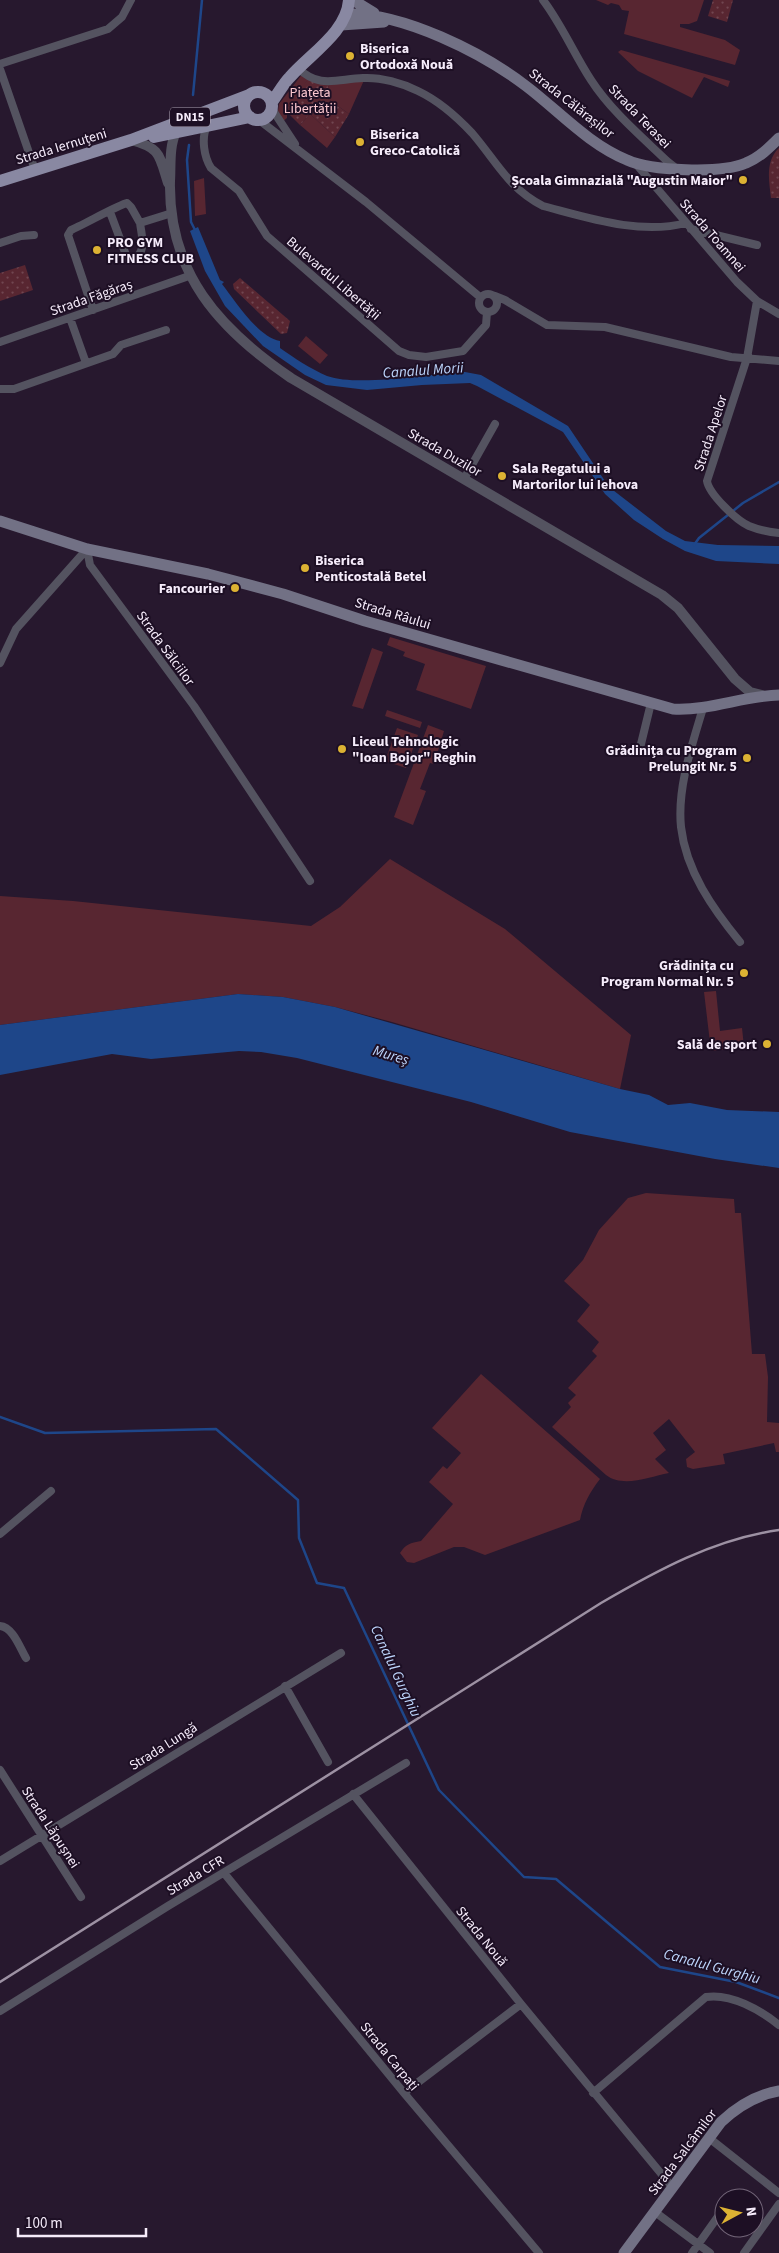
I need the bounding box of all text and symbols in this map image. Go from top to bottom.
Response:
place label: Biserica Ortodoxă Nouă [360,39,453,75]
marker: Biserica Ortodoxă Nouă [344,50,356,62]
street label: Strada Călărașilor [524,64,618,144]
street label: Strada Terasei [603,80,675,153]
park label: Piațeta Libertății [284,83,336,119]
road number: DN15 [170,108,210,126]
street label: Strada Iernuțeni [13,124,109,170]
place label: Biserica Greco-Catolică [370,125,460,161]
marker: Biserica Greco-Catolică [354,136,366,148]
place label: Școala Gimnazială "Augustin Maior" [511,171,733,191]
marker: Școala Gimnazială "Augustin Maior" [737,174,749,186]
street label: Strada Toamnei [675,194,750,277]
street label: Bulevardul Libertății [282,232,385,325]
place label: PRO GYM FITNESS CLUB [107,233,195,269]
marker: PRO GYM FITNESS CLUB [91,244,103,256]
street label: Strada Făgăraș [47,274,135,321]
water label: Canalul Morii [382,357,465,384]
street label: Strada Apelor [689,392,733,474]
street label: Strada Duzilor [404,424,485,482]
place label: Sala Regatului a Martorilor lui Iehova [512,459,638,495]
marker: Sala Regatului a Martorilor lui Iehova [496,470,508,482]
place label: Biserica Penticostală Betel [315,551,426,587]
marker: Biserica Penticostală Betel [299,562,311,574]
place label: Fancourier [159,579,225,599]
marker: Fancourier [229,582,241,594]
street label: Strada Râului [352,593,433,635]
street label: Strada Sălciilor [131,607,199,690]
place label: Liceul Tehnologic "Ioan Bojor" Reghin [352,732,476,768]
place label: Grădinița cu Program Prelungit Nr. 5 [606,741,737,777]
marker: Liceul Tehnologic "Ioan Bojor" Reghin [336,743,348,755]
marker: Grădinița cu Program Prelungit Nr. 5 [741,752,753,764]
place label: Grădinița cu Program Normal Nr. 5 [601,956,734,992]
marker: Grădinița cu Program Normal Nr. 5 [738,967,750,979]
place label: Sală de sport [677,1035,758,1055]
marker: Sală de sport [761,1038,773,1050]
water label: Mureș [370,1040,411,1071]
water label: Canalul Gurghiu [365,1622,426,1721]
street label: Strada Lungă [126,1718,201,1776]
street label: Strada Lăpușnei [16,1783,84,1873]
street label: Strada CFR [163,1851,228,1901]
street label: Strada Nouă [451,1902,512,1971]
water label: Canalul Gurghiu [661,1943,763,1990]
street label: Strada Carpați [355,2018,423,2095]
street label: Strada Salcâmilor [644,2105,722,2200]
north arrow [714,2188,764,2238]
scale bar [18,2206,145,2238]
text: N [740,2206,761,2217]
text: 100 m [25,2213,63,2234]

